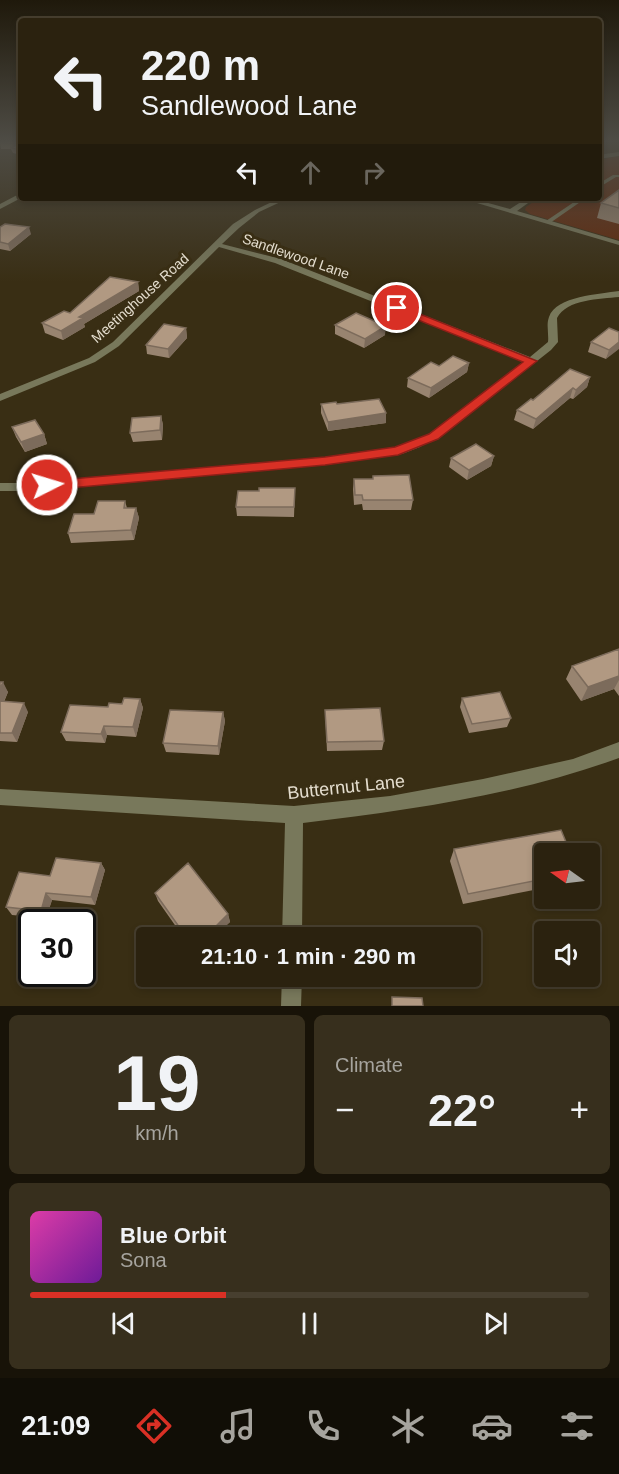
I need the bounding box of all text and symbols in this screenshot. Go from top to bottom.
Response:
icon: left [42,42,120,120]
text: 220 m [141,42,260,89]
text: Sandlewood Lane [141,91,357,121]
icon: left [231,156,264,189]
icon: ahead [294,156,327,189]
icon: right [357,156,390,189]
street label: Sandlewood Lane [240,230,352,282]
street label: Meetinghouse Road [88,250,192,346]
pin [371,282,422,333]
icon: arrive [380,291,413,324]
position arrow [15,453,79,517]
street label: Butternut Lane [286,771,406,803]
north arrow [534,843,600,909]
map controls [534,843,600,987]
speed limit sign: 30 [18,909,96,987]
button: sound [534,921,600,987]
text: 21:10 · 1 min · 290 m [201,944,416,969]
text: 19 [114,1039,200,1127]
text: Climate [335,1054,403,1076]
text: 22° [428,1085,496,1136]
text: − [335,1091,354,1128]
text: + [570,1091,589,1128]
text: km/h [135,1122,179,1144]
text: Blue Orbit [120,1223,226,1248]
text: Sona [120,1249,167,1271]
icon: previous [107,1307,140,1340]
icon: pause [293,1307,326,1340]
icon: next [479,1307,512,1340]
icon: directions [133,1405,175,1447]
icon: music [217,1405,259,1447]
icon: phone [302,1405,344,1447]
icon: climate [387,1405,429,1447]
icon: car [471,1405,513,1447]
icon: filters [556,1405,598,1447]
text: 21:09 [21,1411,90,1441]

